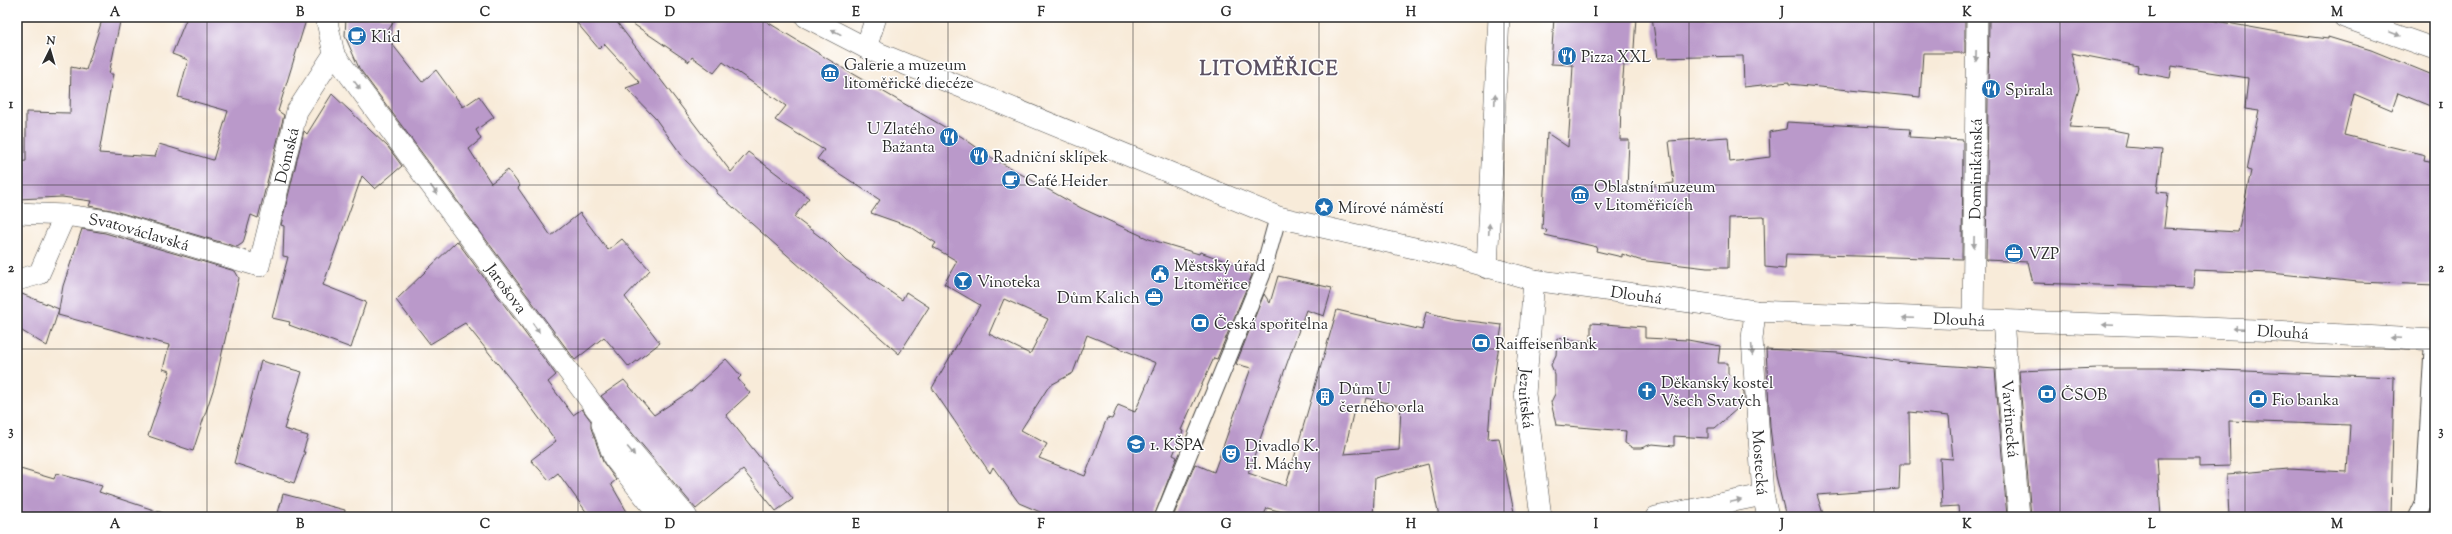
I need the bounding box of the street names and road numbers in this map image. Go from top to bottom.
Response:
street label: Dominikánská [1965,118,1990,220]
street label: Dómská [271,125,307,186]
street label: Svatováclavská [87,209,192,259]
street label: Jarošova [478,259,532,320]
street label: Dlouhá [1609,282,1664,312]
street label: Dlouhá [1933,309,1986,334]
street label: Dlouhá [2256,321,2310,347]
street label: Jezuitská [1511,367,1538,431]
street label: Vavřinecká [1994,379,2023,459]
street label: Mostecká [1744,429,1772,497]

